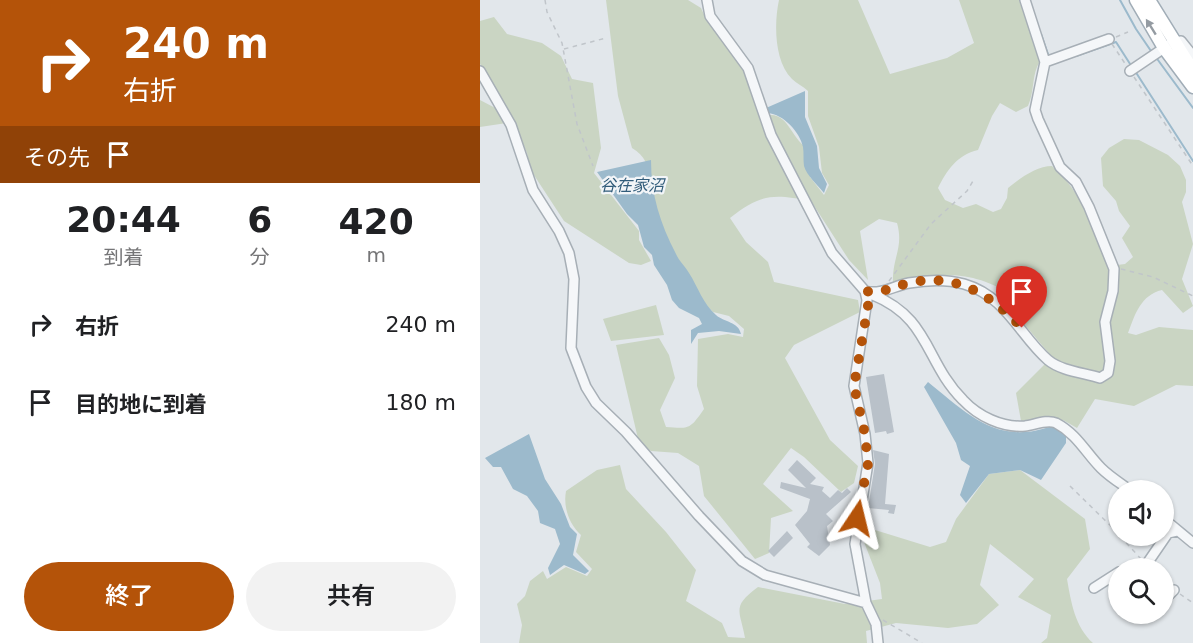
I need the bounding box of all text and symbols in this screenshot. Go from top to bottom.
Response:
text: 240 m [123,19,269,68]
one-way arrow [1146,19,1157,35]
icon: right [24,24,102,102]
text: 右折 [123,75,177,106]
icon: arrive [102,138,135,171]
text: その先 [24,145,90,170]
water label: 谷在家沼 [600,176,666,195]
text: 20:44 [66,199,181,240]
text: 6 [247,199,272,240]
text: 420 [339,201,414,242]
text: m [366,243,386,267]
text: 到着 [104,245,144,269]
text: 分 [250,245,270,269]
pin [996,266,1047,328]
icon: arrive [1005,275,1038,308]
icon: right [24,308,57,341]
text: 240 m [386,312,456,337]
text: 右折 [75,314,119,339]
icon: arrive [24,386,57,419]
text: 180 m [386,390,456,415]
text: 目的地に到着 [75,392,207,417]
map controls [1108,480,1174,624]
button: sound [1108,480,1174,546]
position arrow [825,486,889,550]
button: search [1108,558,1174,624]
button: 終了 [24,562,234,631]
button: 共有 [246,562,456,631]

